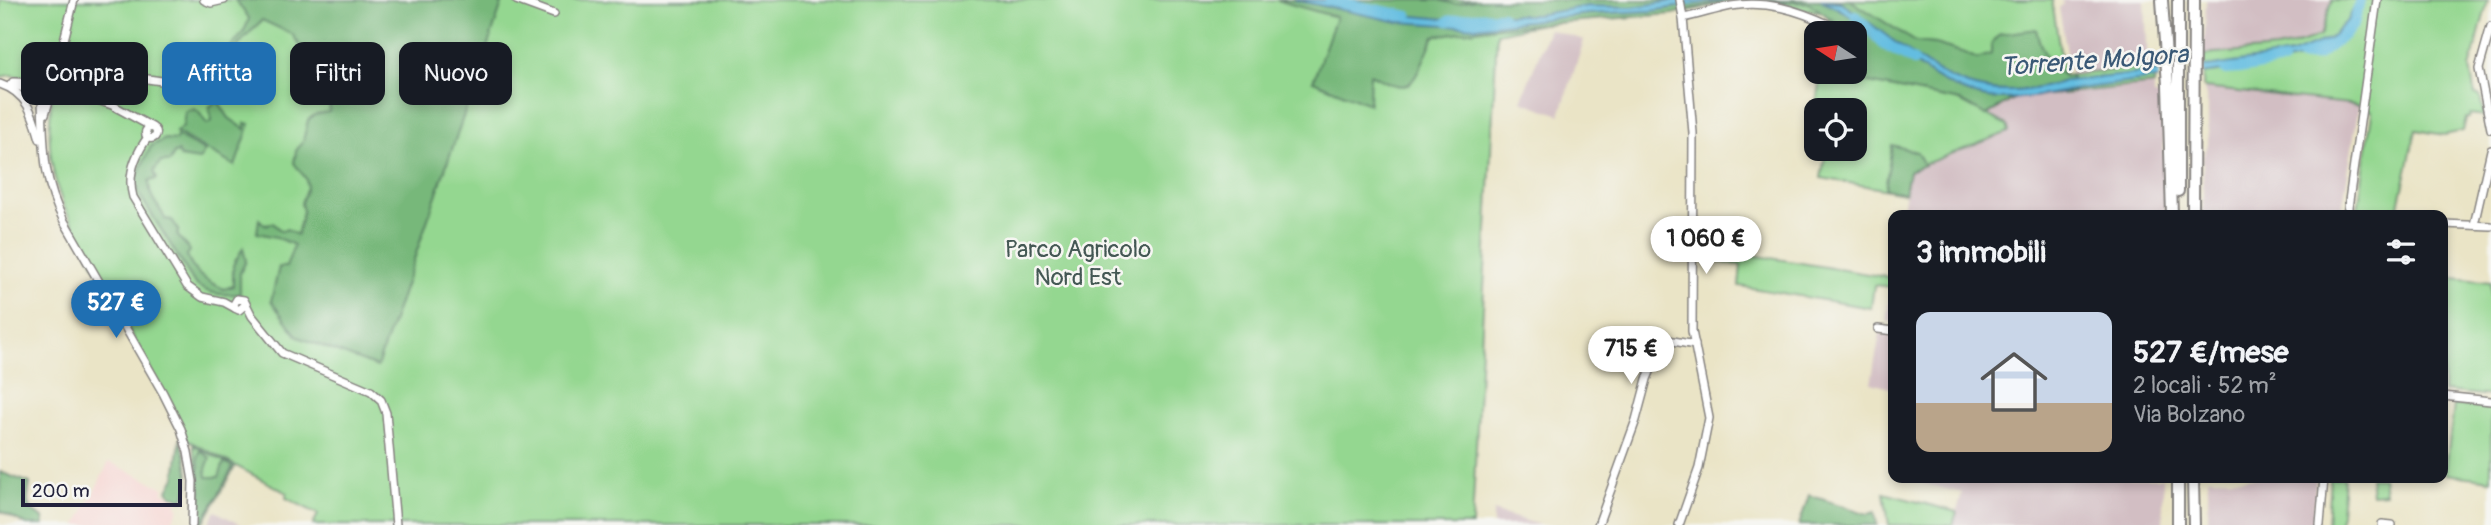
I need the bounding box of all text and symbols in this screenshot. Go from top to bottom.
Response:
north arrow [1804,21,1867,84]
map controls [1804,21,1867,161]
water label: Torrente Molgora [1999,38,2191,84]
chip: Compra [21,42,148,105]
chip: Affitta [162,42,276,105]
chip: Filtri [290,42,385,105]
chip: Nuovo [399,42,512,105]
button: locate [1804,98,1867,161]
pin: 1 060 € [1641,216,1771,276]
text: 1 060 € [1667,224,1745,253]
icon: filters [2382,233,2420,271]
text: 3 immobili [1916,234,2046,271]
park label: Parco Agricolo Nord Est [1005,235,1151,292]
pin: 527 € [67,280,165,340]
text: 527 € [87,288,145,317]
pin: 715 € [1582,326,1680,386]
text: 715 € [1604,334,1658,363]
text: 527 €/mese [2133,334,2289,371]
icon: home [1972,340,2056,424]
text: 2 locali · 52 m² [2133,371,2277,400]
text: Via Bolzano [2133,400,2245,429]
scale bar [21,476,182,508]
text: 200 m [32,479,90,503]

